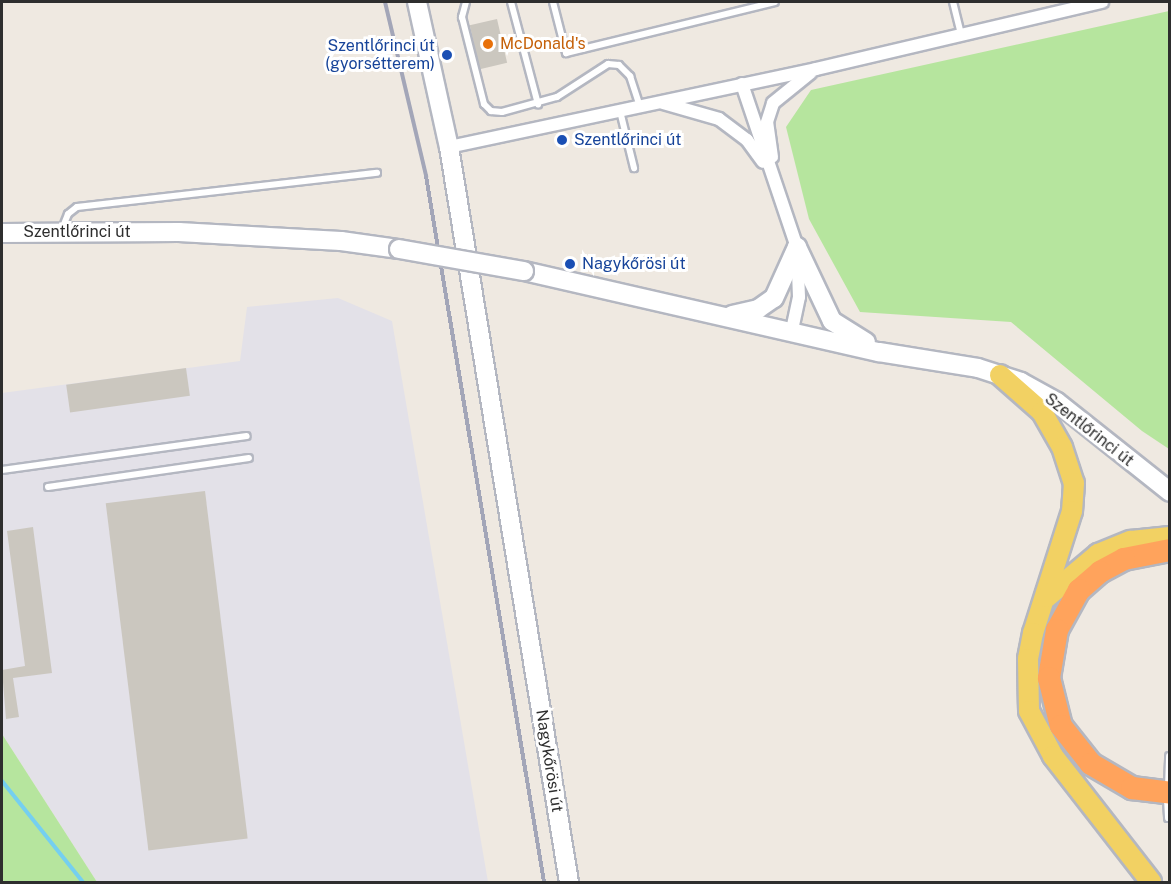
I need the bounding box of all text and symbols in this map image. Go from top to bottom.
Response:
place label: McDonald's [500,34,586,54]
place label: Szentlőrinci út (gyorsétterem) [325,36,435,74]
marker: McDonald's [481,37,495,51]
marker: Szentlőrinci út (gyorsétterem) [440,48,454,62]
place label: Szentlőrinci út [574,130,681,150]
marker: Szentlőrinci út [555,133,569,147]
street label: Szentlőrinci út [23,222,131,242]
place label: Nagykőrösi út [582,254,686,274]
marker: Nagykőrösi út [563,257,577,271]
street label: Szentlőrinci út [1041,389,1137,471]
street label: Nagykőrösi út [531,708,567,814]

